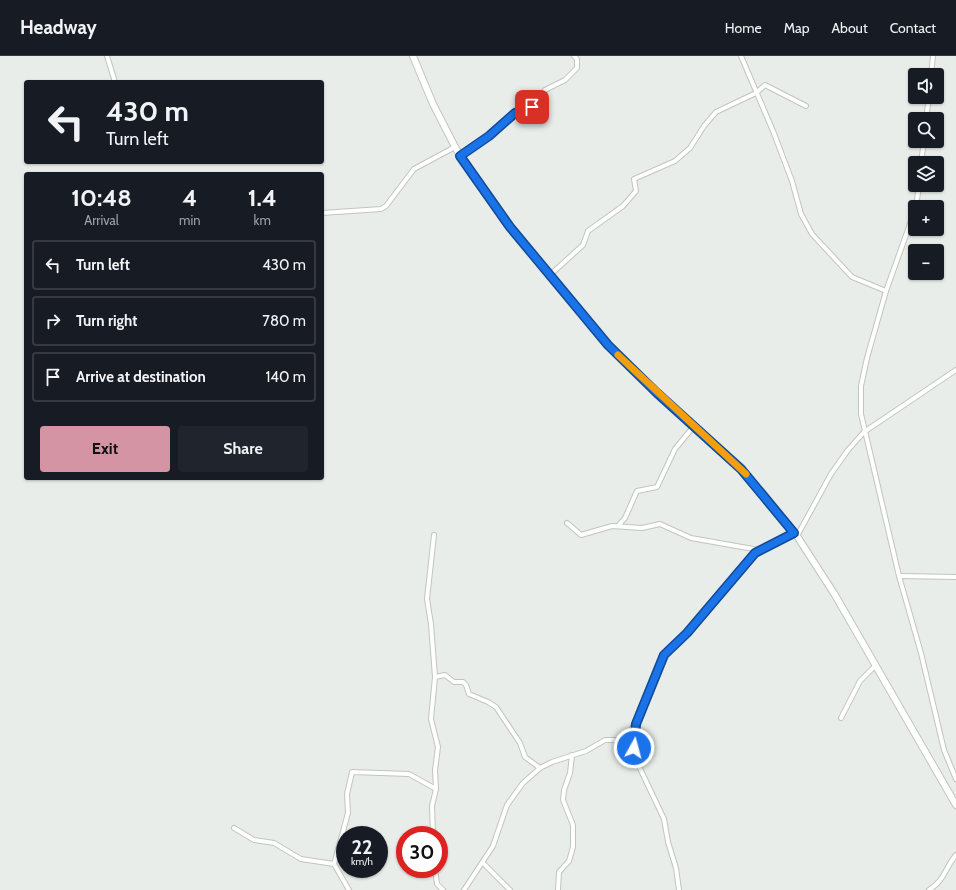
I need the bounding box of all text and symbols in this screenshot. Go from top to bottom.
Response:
text: Headway [20,16,97,39]
text: Home [725,19,762,37]
text: Map [784,19,809,37]
text: About [831,19,868,37]
text: Contact [890,19,936,37]
map controls [908,68,944,280]
button: sound [908,68,944,104]
pin [515,90,549,124]
text: 430 m [106,94,189,128]
icon: left [40,96,92,148]
icon: arrive [521,96,543,118]
button: search [908,112,944,148]
text: Turn left [106,128,169,150]
button: layers [908,156,944,192]
text: 10:48 [71,183,132,212]
text: 4 [182,183,197,212]
text: 1.4 [248,183,277,212]
button: + [908,200,944,236]
text: Arrival [84,212,119,228]
text: min [179,212,200,228]
text: km [254,212,271,228]
button: − [908,244,944,280]
icon: left [42,254,64,276]
text: Turn left [76,256,130,274]
text: 430 m [262,256,306,274]
icon: right [42,310,64,332]
text: Turn right [76,312,137,330]
text: 780 m [262,312,306,330]
icon: arrive [42,366,64,388]
text: Arrive at destination [76,368,206,386]
text: 140 m [265,368,306,386]
button: Exit [40,426,170,472]
button: Share [178,426,308,472]
position arrow [613,727,655,769]
speed limit sign: 30 [396,826,448,878]
text: 22 [351,835,373,859]
text: km/h [351,855,373,868]

